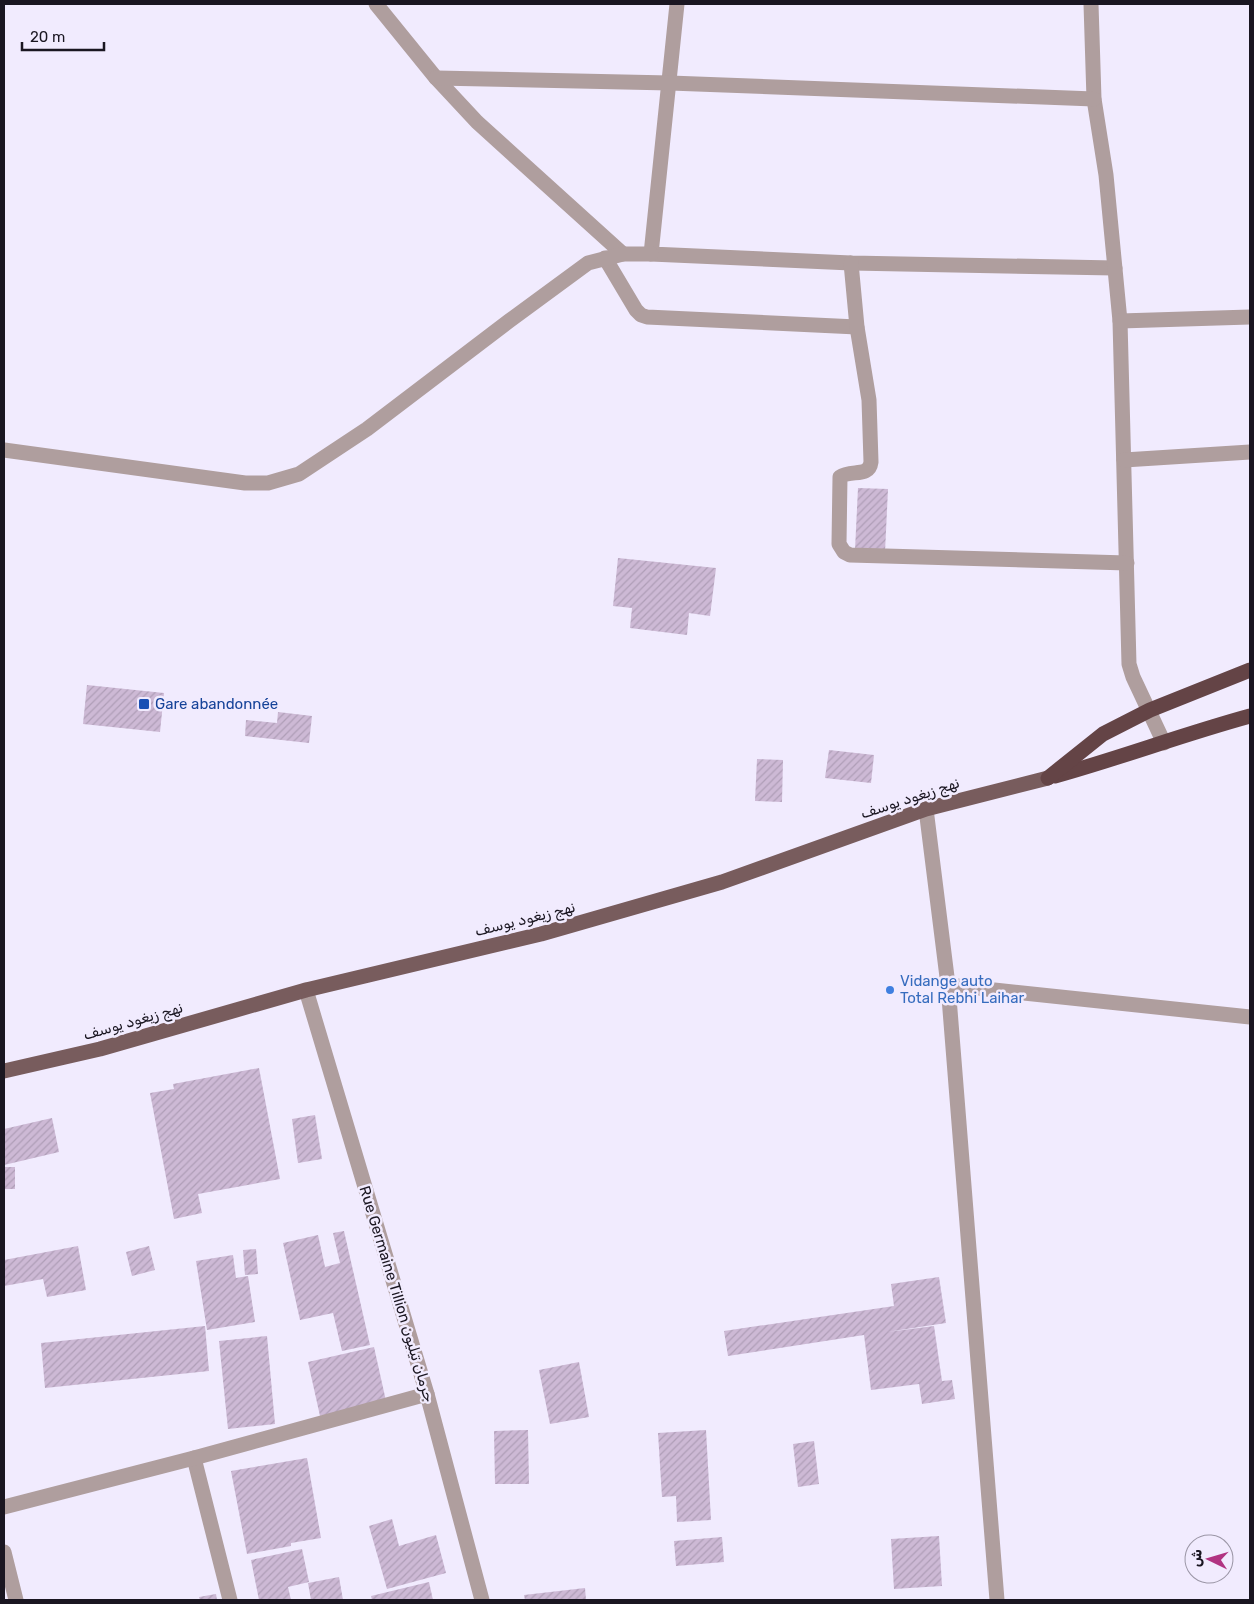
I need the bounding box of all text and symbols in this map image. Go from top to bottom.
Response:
scale bar [22,20,105,52]
text: 20 m [30,28,65,46]
place label: Gare abandonnée [155,695,278,713]
marker: Gare abandonnée [137,697,151,711]
street label: نهج زيغود يوسف [858,774,962,824]
street label: نهج زيغود يوسف [473,898,578,942]
place label: Vidange auto Total Rebhi Laihar [900,972,1025,1007]
marker: Vidange auto Total Rebhi Laihar [884,984,896,996]
street label: نهج زيغود يوسف [81,998,186,1046]
street label: Rue Germaine Tillion جرمان تيليون [355,1184,439,1404]
north arrow [1184,1534,1234,1584]
text: ش [1187,1548,1206,1567]

